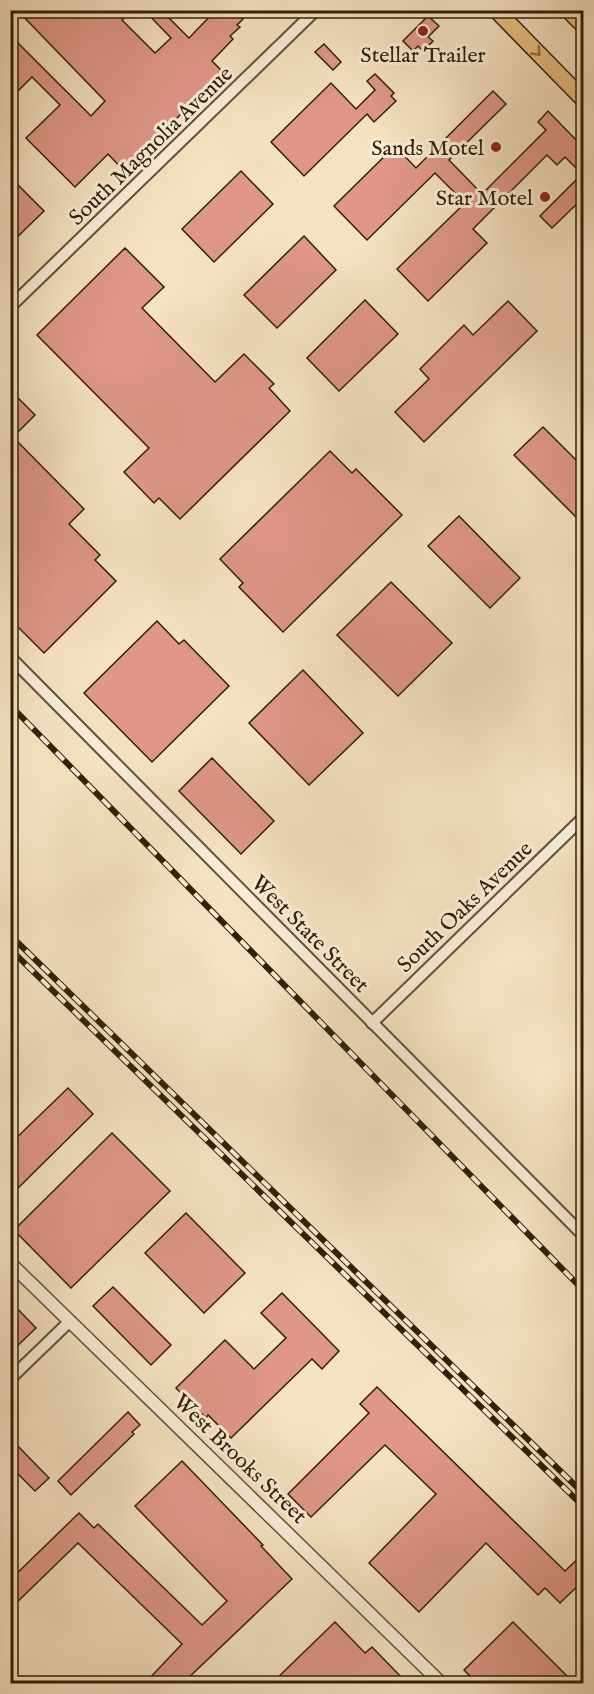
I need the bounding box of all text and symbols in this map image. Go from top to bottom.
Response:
marker: Stellar Trailer [416,24,430,38]
place label: Stellar Trailer [360,42,486,70]
one-way arrow [529,45,540,56]
street label: South Magnolia Avenue [63,61,239,232]
place label: Sands Motel [371,135,484,163]
marker: Sands Motel [489,140,503,154]
place label: Star Motel [436,185,533,213]
marker: Star Motel [538,190,552,204]
street label: South Oaks Avenue [392,836,539,979]
street label: West State Street [245,870,375,1000]
street label: West Brooks Street [167,1388,313,1531]

